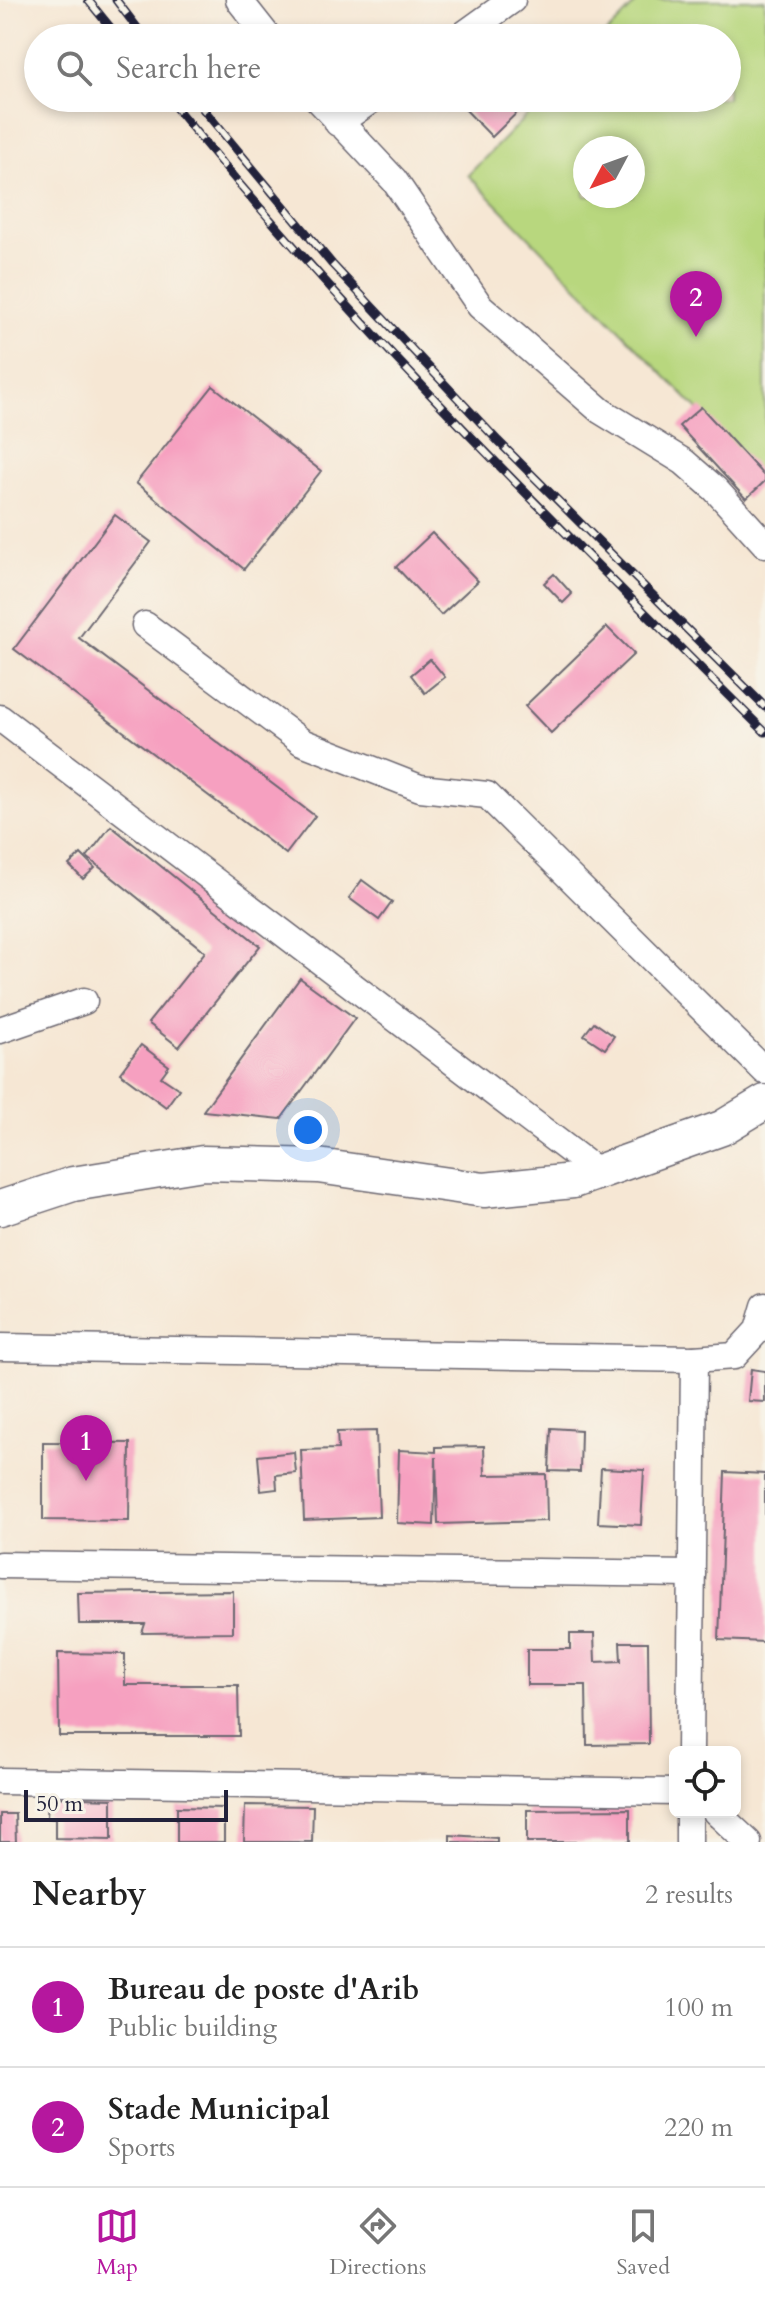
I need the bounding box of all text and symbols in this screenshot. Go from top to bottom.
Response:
search box [24,24,741,112]
icon: search [52,46,96,90]
text: Search here [116,48,261,89]
north arrow [573,136,645,208]
pin: 2 [670,271,722,337]
your location [288,1110,328,1150]
pin: 1 [60,1415,112,1481]
map controls [669,1746,741,1818]
button: locate [669,1746,741,1818]
scale bar [24,1786,228,1822]
text: 50 m [36,1789,83,1819]
text: Nearby [32,1871,147,1917]
text: 2 results [645,1877,733,1912]
text: Bureau de poste d'Arib [108,1969,419,2010]
text: 1 [51,1990,65,2025]
text: 100 m [664,1990,733,2025]
text: Public building [108,2010,277,2045]
text: Stade Municipal [108,2089,330,2130]
text: 2 [51,2110,65,2145]
text: 220 m [664,2110,733,2145]
text: Sports [108,2130,175,2165]
tab: Map [95,2204,139,2282]
tab: Directions [329,2204,426,2282]
tab: Saved [617,2204,670,2282]

